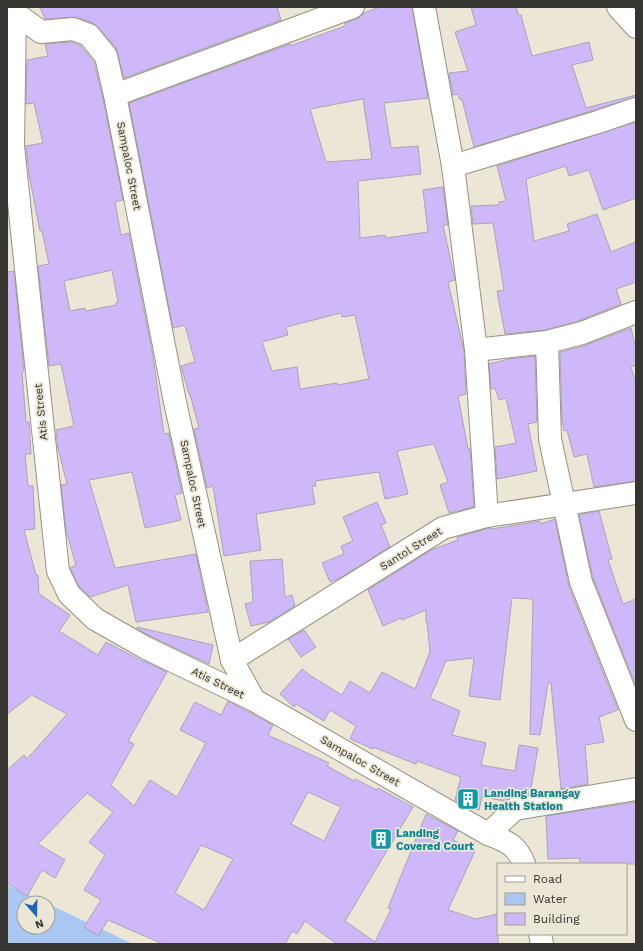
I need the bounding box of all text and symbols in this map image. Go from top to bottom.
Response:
street label: Sampaloc Street [114,121,144,212]
street label: Atis Street [32,383,50,441]
street label: Sampaloc Street [177,439,209,530]
street label: Santol Street [377,524,445,573]
street label: Atis Street [189,665,247,702]
street label: Sampaloc Street [318,733,402,789]
building icon: Landing Barangay Health Station [455,786,481,812]
place label: Landing Barangay Health Station [484,787,581,813]
building icon: Landing Covered Court [368,826,394,852]
place label: Landing Covered Court [396,827,474,853]
legend [497,863,627,935]
text: Road [533,872,562,886]
text: Water [533,892,568,906]
north arrow [16,895,56,935]
text: Building [533,912,580,926]
text: N [33,916,45,931]

